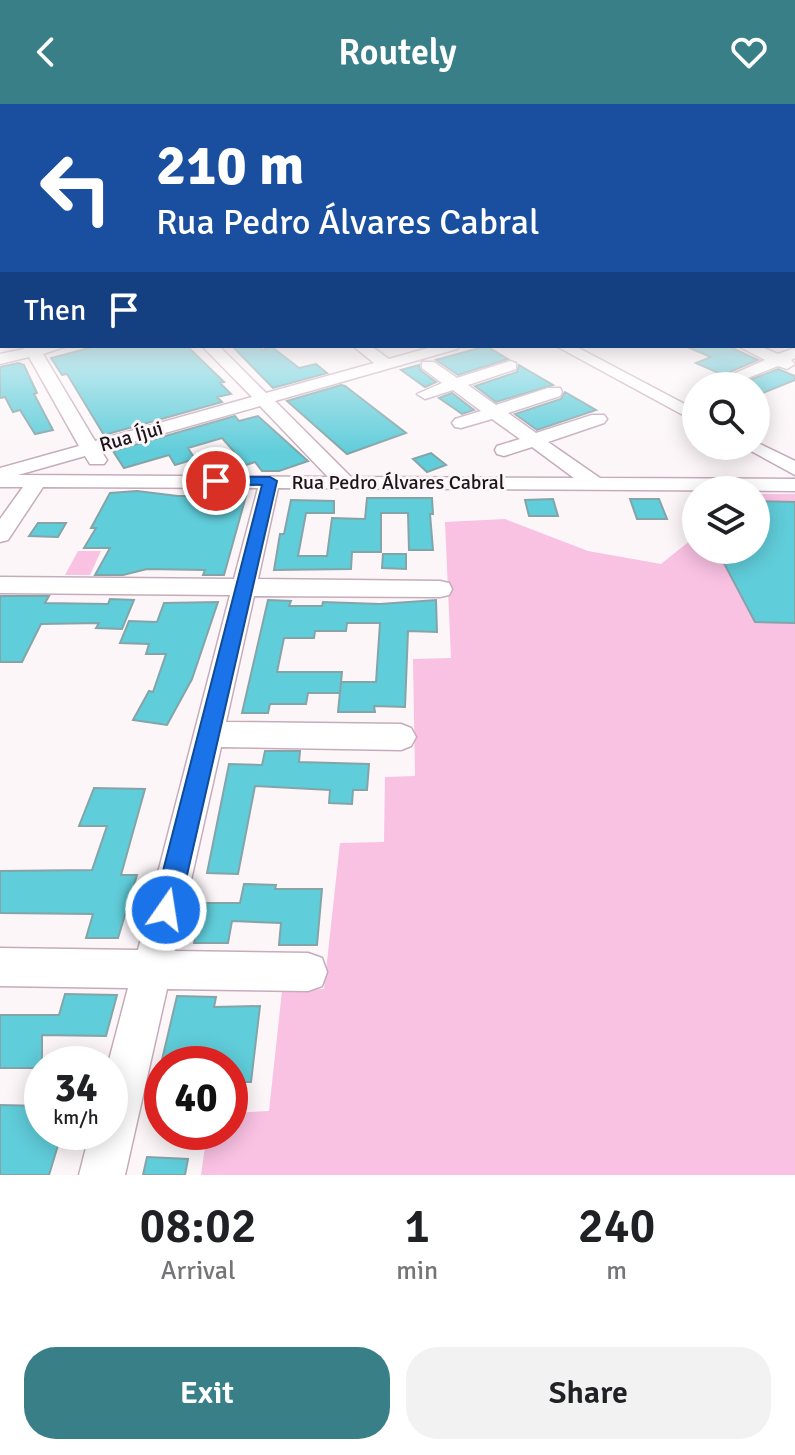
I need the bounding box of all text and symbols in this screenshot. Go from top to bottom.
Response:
icon: back [24,30,68,74]
text: Routely [338,30,457,75]
icon: heart [727,30,771,74]
text: 210 m [156,131,304,200]
icon: left [24,136,128,240]
text: Rua Pedro Álvares Cabral [156,200,540,245]
icon: arrive [102,288,146,332]
text: Then [24,292,86,329]
map controls [682,372,770,564]
button: search [682,372,770,460]
street label: Rua Íjui [97,416,166,457]
pin [182,447,250,515]
icon: arrive [194,459,238,503]
street label: Rua Pedro Álvares Cabral [291,470,505,495]
button: layers [682,476,770,564]
position arrow [124,868,208,952]
speed limit sign: 40 [144,1046,248,1150]
text: 34 [54,1063,98,1113]
text: km/h [53,1105,99,1130]
text: 08:02 [140,1197,257,1256]
text: 1 [404,1197,430,1256]
text: 240 [578,1197,655,1256]
text: Arrival [161,1255,236,1287]
text: min [396,1255,438,1287]
text: m [606,1255,627,1287]
button: Exit [24,1347,390,1439]
button: Share [406,1347,771,1439]

